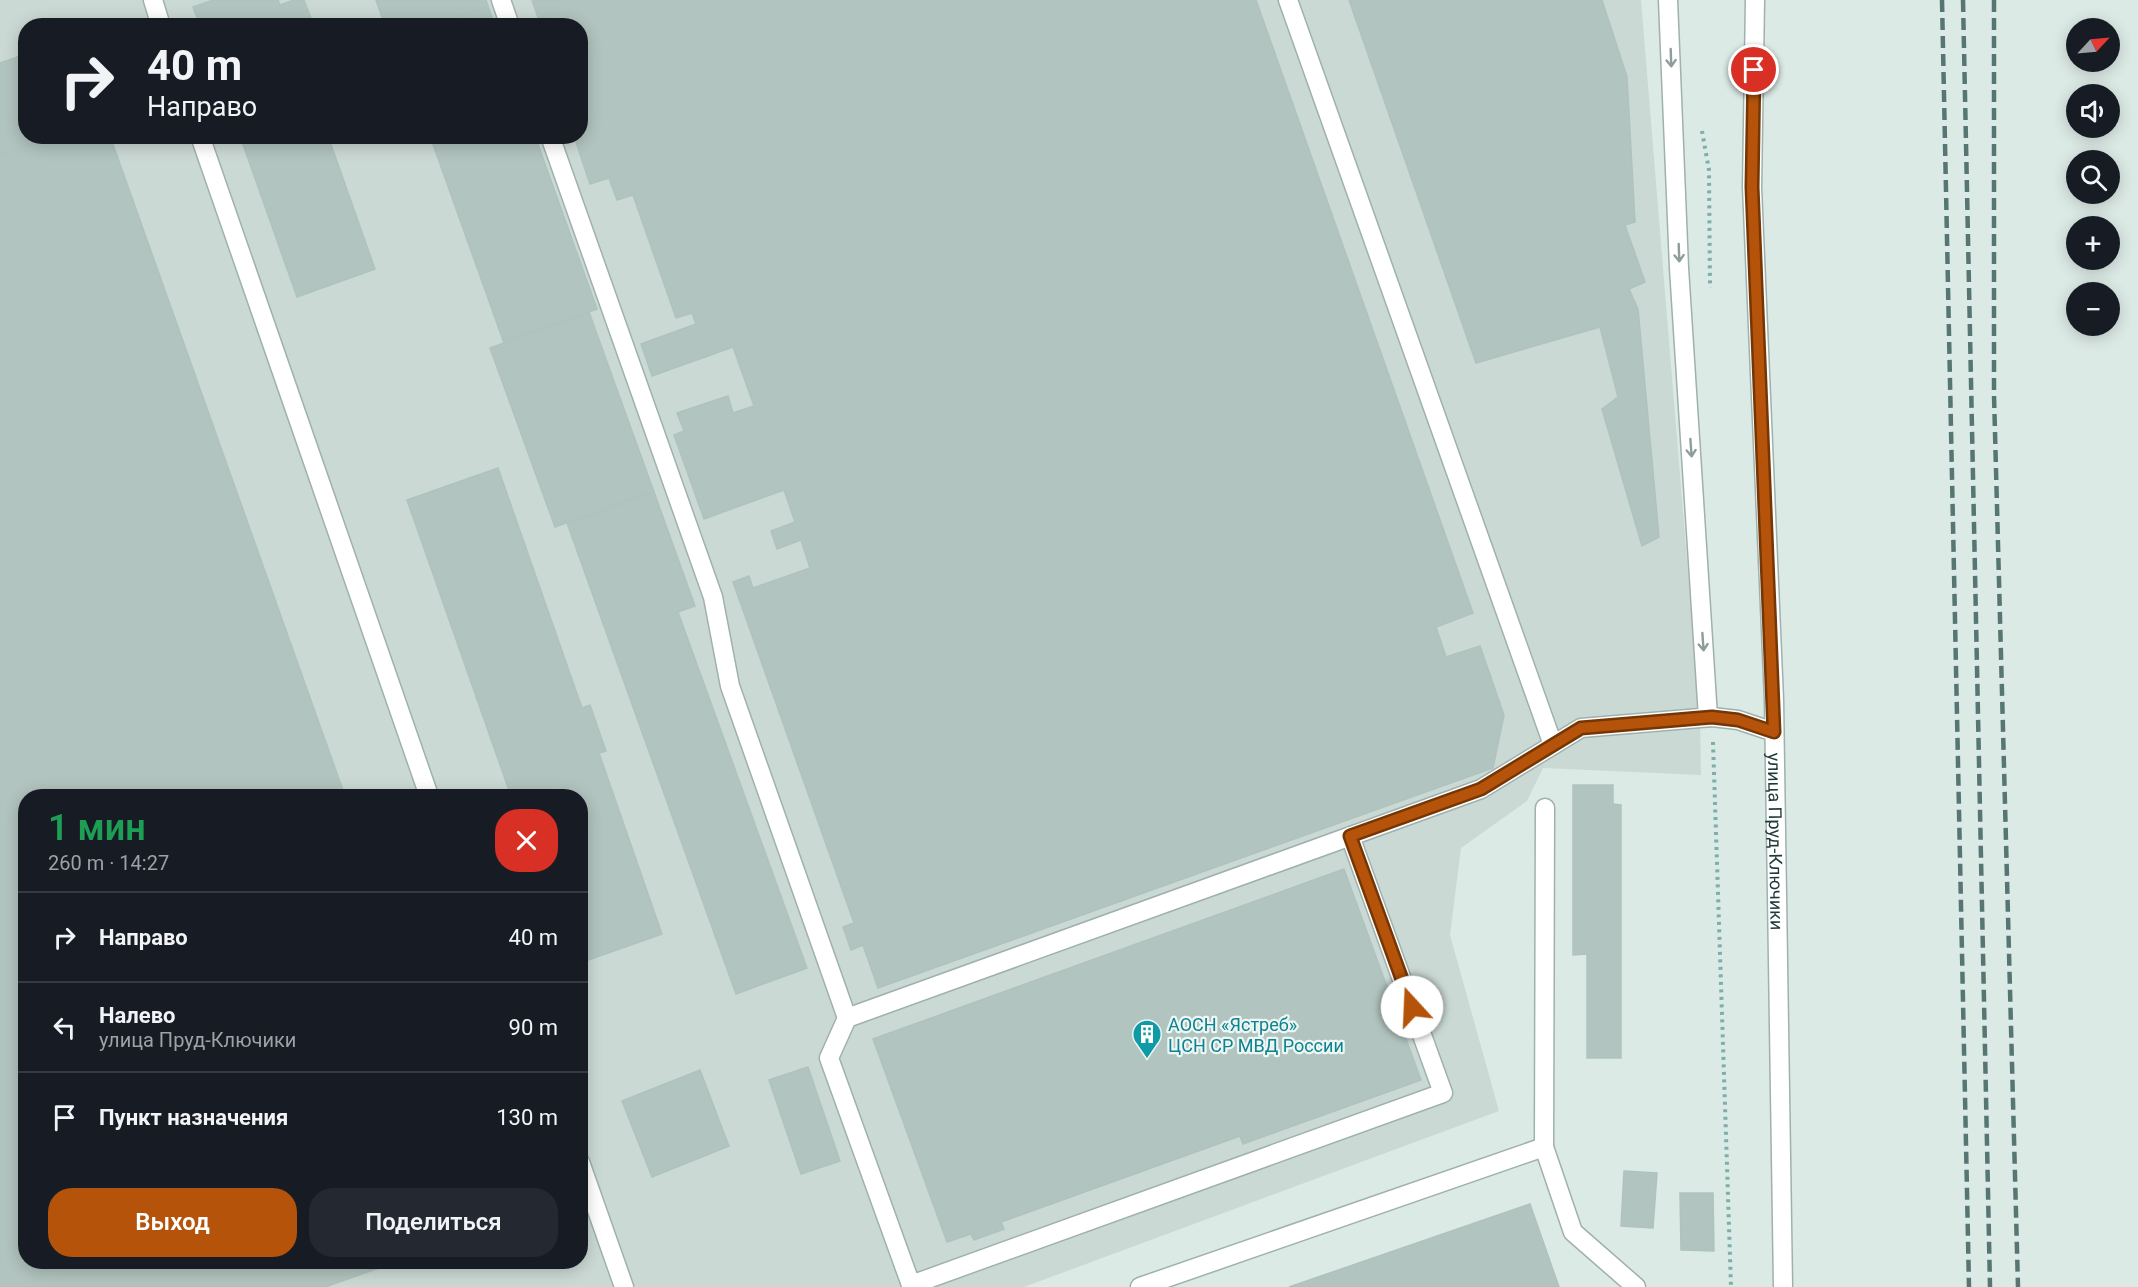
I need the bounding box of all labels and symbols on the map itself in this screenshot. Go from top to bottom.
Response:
north arrow [2066,18,2120,72]
pin [1728,44,1779,95]
one-way arrow [1665,48,1676,68]
one-way arrow [1673,243,1684,263]
one-way arrow [1686,437,1697,457]
one-way arrow [1698,632,1709,652]
street label: улица Пруд-Ключики [1764,753,1788,930]
position arrow [1380,975,1444,1039]
place label: АОСН «Ястреб» ЦСН СР МВД России [1168,1014,1344,1056]
building icon: АОСН «Ястреб» ЦСН СР МВД России [1131,1018,1163,1060]

